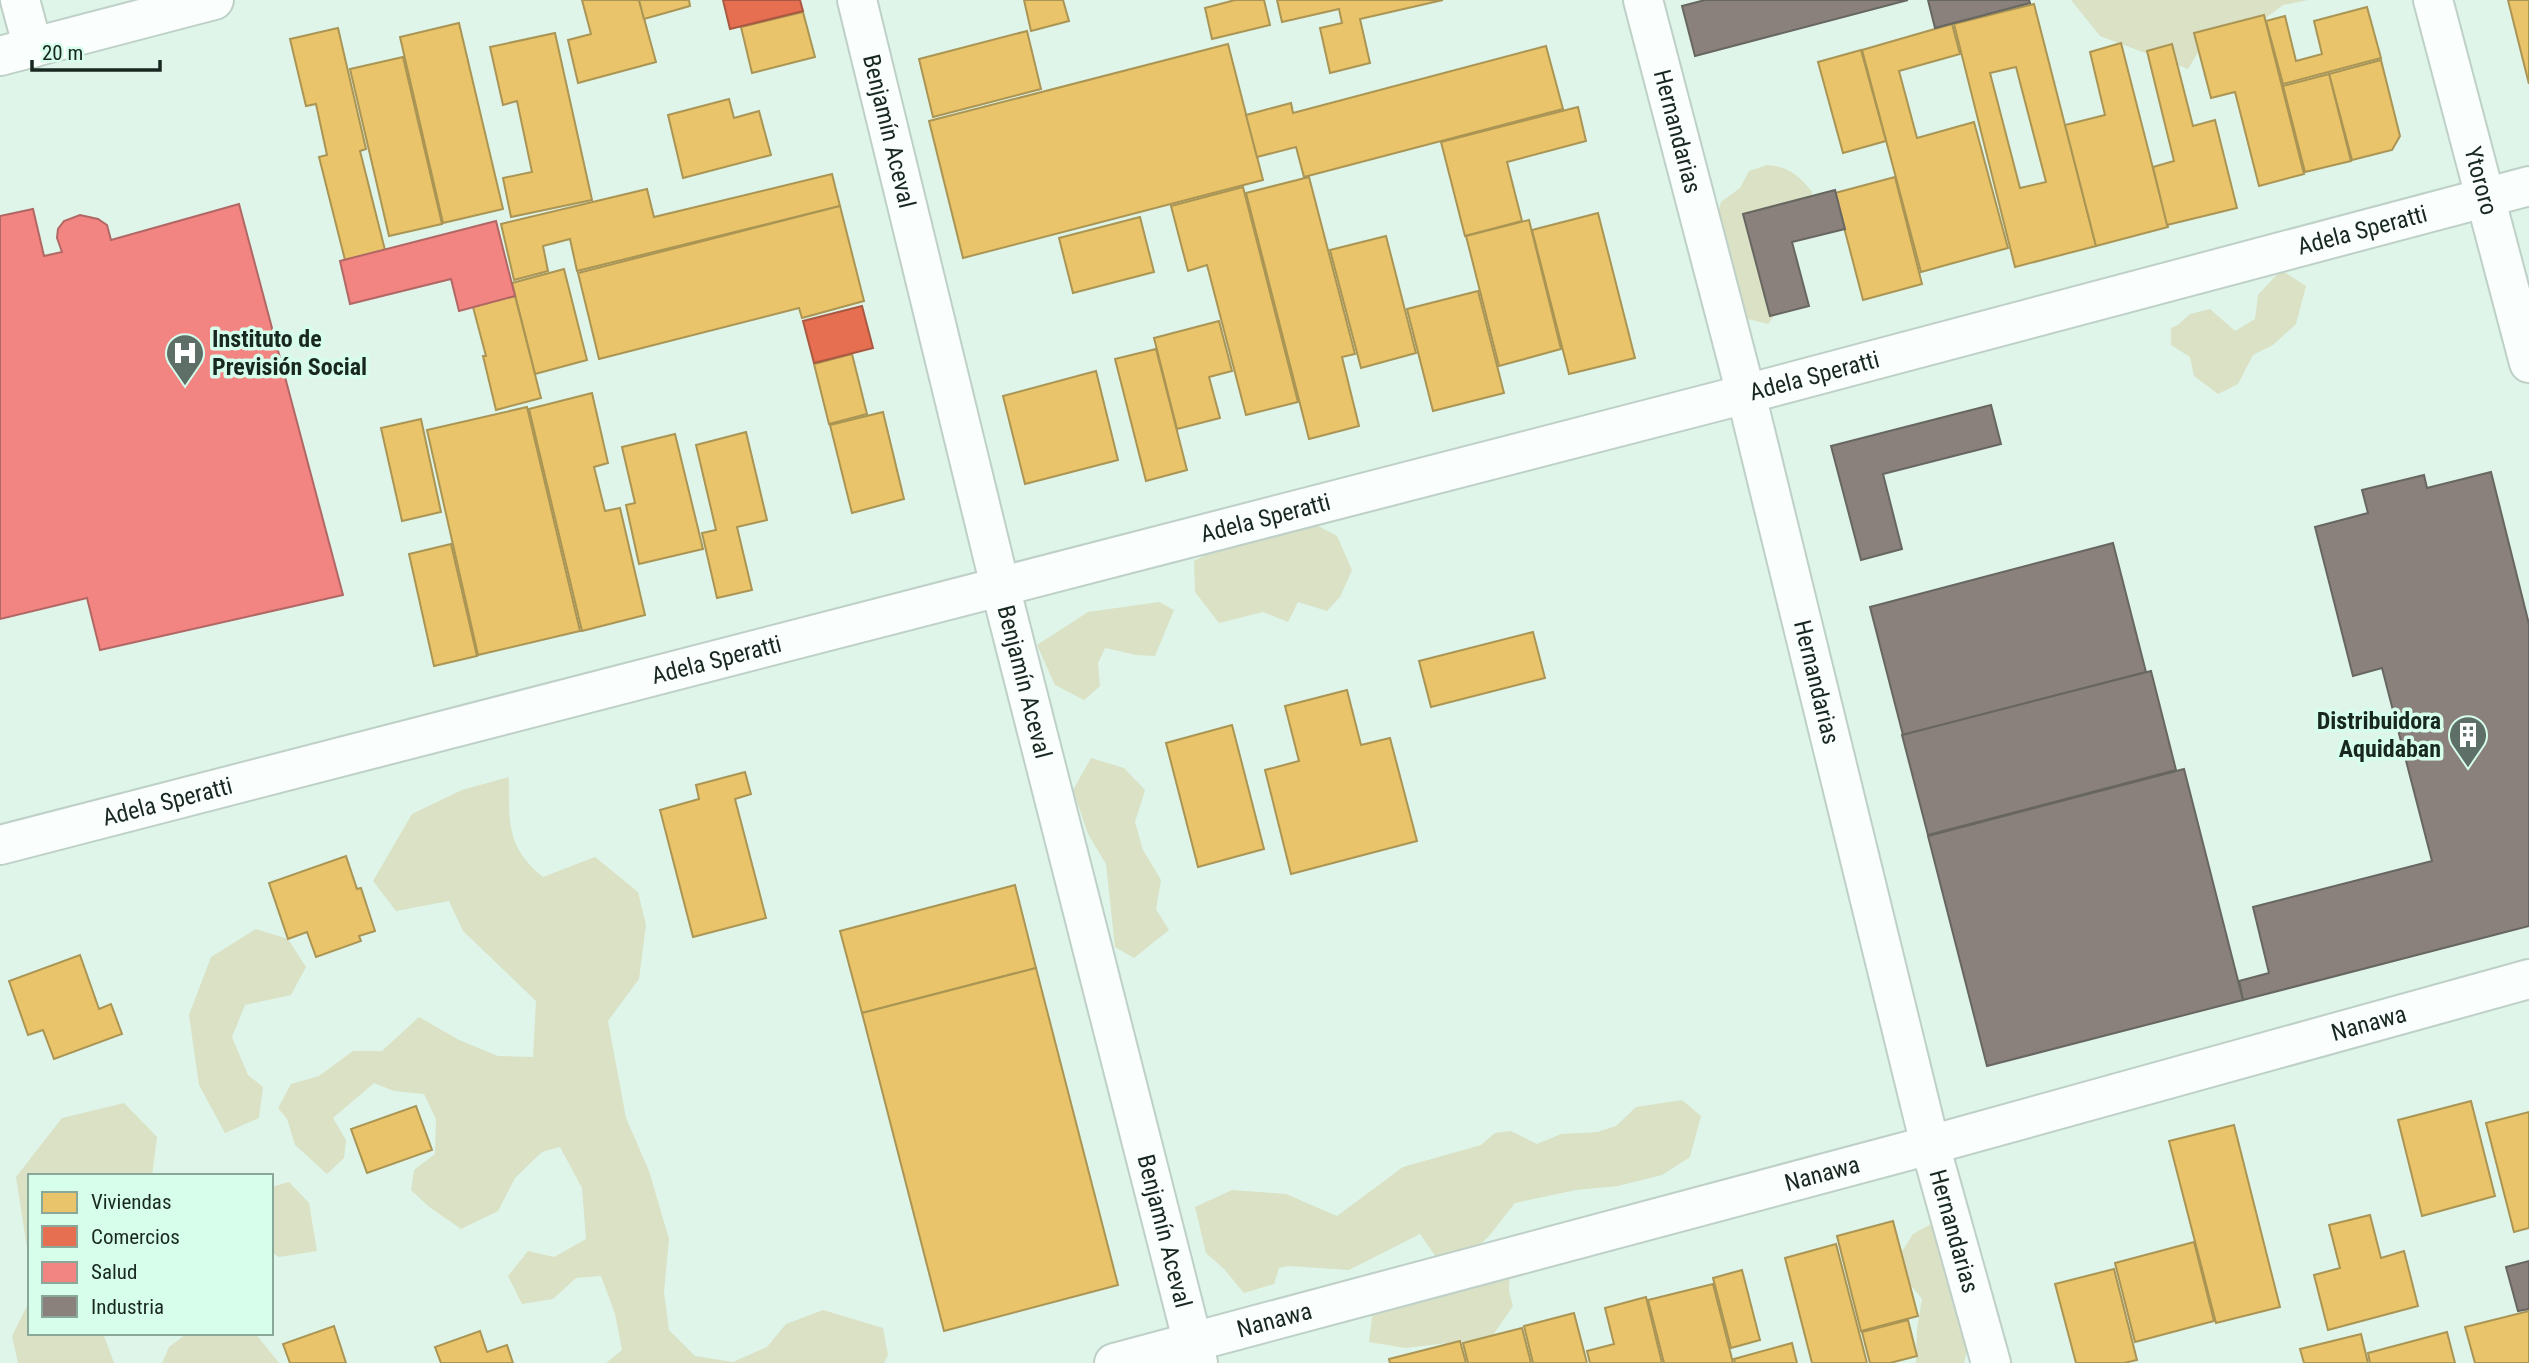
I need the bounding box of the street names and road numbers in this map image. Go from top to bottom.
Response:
street label: Benjamín Aceval [857,52,921,211]
street label: Hernandarias [1648,67,1707,197]
street label: Ytororo [2458,144,2503,218]
street label: Adela Speratti [2294,200,2430,261]
street label: Adela Speratti [1746,345,1882,406]
street label: Adela Speratti [1198,488,1333,548]
street label: Benjamín Aceval [991,602,1057,761]
street label: Hernandarias [1788,617,1845,747]
street label: Adela Speratti [649,630,784,690]
street label: Adela Speratti [100,772,235,832]
street label: Nanawa [2328,1000,2409,1047]
street label: Nanawa [1782,1150,1863,1197]
street label: Benjamín Aceval [1131,1152,1197,1311]
street label: Hernandarias [1924,1166,1985,1296]
street label: Nanawa [1234,1297,1315,1344]

